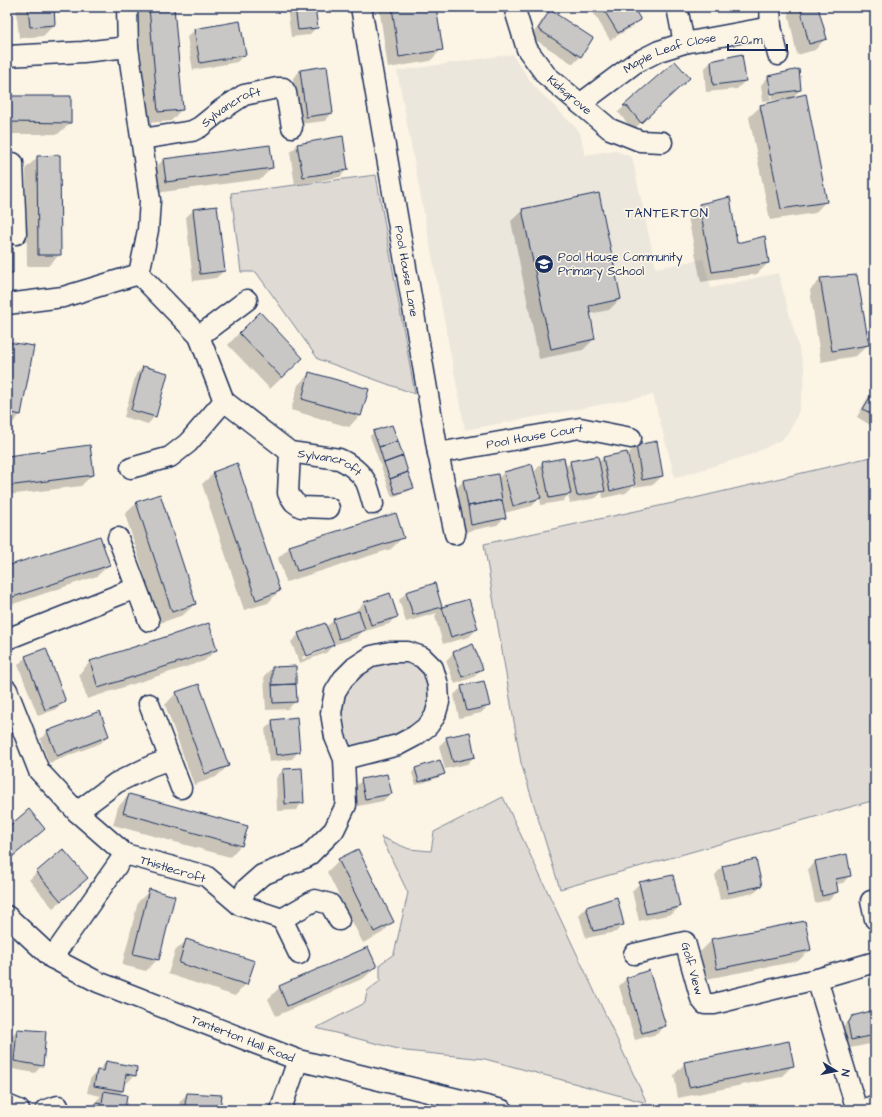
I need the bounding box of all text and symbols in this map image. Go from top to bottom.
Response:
scale bar [728,26,787,52]
street label: Maple Leaf Close [620,29,718,78]
text: 20 m [734,32,763,49]
street label: Kidsgrove [543,71,596,119]
street label: Sylvancroft [198,84,262,132]
district label: TANTERTON [625,204,709,222]
street label: Pool House Lane [390,224,422,319]
place label: Pool House Community Primary School [558,249,683,281]
school or university icon: Pool House Community Primary School [533,253,555,275]
street label: Pool House Court [485,420,585,453]
street label: Sylvancroft [297,445,366,480]
street label: Thistlecroft [138,851,208,888]
street label: Golf View [676,940,708,998]
street label: Tanterton Hall Road [189,1011,297,1067]
north arrow [816,1051,856,1091]
text: N [837,1068,853,1077]

